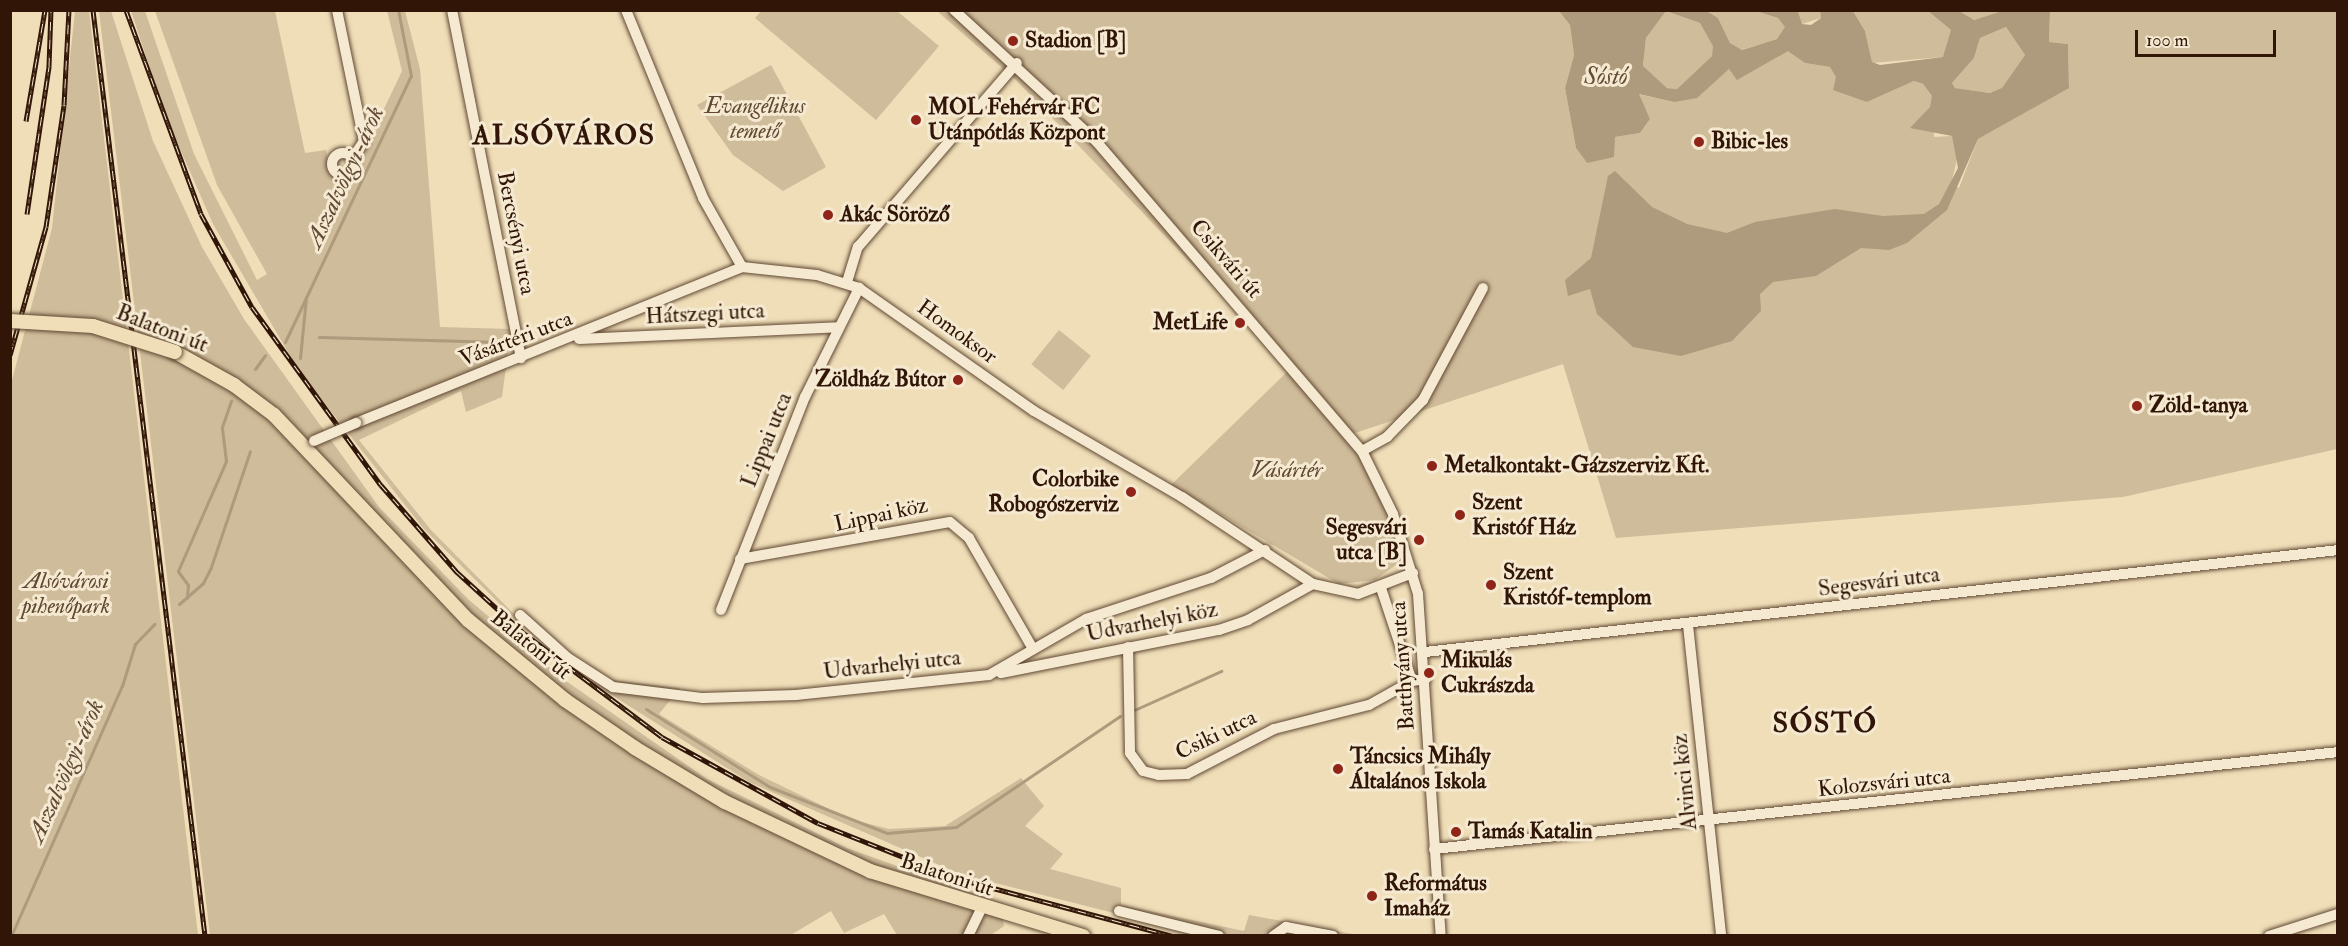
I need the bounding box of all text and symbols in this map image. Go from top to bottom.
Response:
scale bar [2138,18,2279,56]
place label: Stadion [B] [1025,28,1126,54]
text: 100 m [2146,29,2189,52]
marker: Stadion [B] [1006,34,1020,48]
water label: Sóstó [1584,63,1628,91]
park label: Evangélikus temető [705,93,805,144]
place label: MOL Fehérvár FC Utánpótlás Központ [928,94,1105,146]
water label: Aszalvölgyi-árok [300,102,390,252]
marker: MOL Fehérvár FC Utánpótlás Központ [909,113,923,127]
district label: ALSÓVÁROS [472,119,656,153]
place label: Bibic-les [1711,129,1788,155]
marker: Bibic-les [1692,135,1706,149]
street label: Bercsényi utca [491,169,541,297]
place label: Akác Söröző [840,202,950,228]
marker: Akác Söröző [821,208,835,222]
street label: Csikvári út [1185,214,1267,304]
street label: Homoksor [912,294,1002,370]
street label: Hátszegi utca [645,298,765,330]
street label: Balatoni út [112,299,212,359]
street label: Vásártéri utca [456,305,576,373]
place label: MetLife [1153,310,1228,336]
marker: MetLife [1233,316,1247,330]
place label: Zöldház Bútor [815,367,946,393]
marker: Zöldház Bútor [951,373,965,387]
street label: Lippai utca [736,389,798,491]
place label: Zöld-tanya [2149,393,2248,419]
marker: Zöld-tanya [2130,399,2144,413]
place label: Metalkontakt-Gázszerviz Kft. [1444,453,1709,479]
park label: Vásártér [1252,458,1322,484]
marker: Metalkontakt-Gázszerviz Kft. [1425,459,1439,473]
place label: Colorbike Robogószerviz [988,466,1119,518]
marker: Colorbike Robogószerviz [1124,485,1138,499]
place label: Szent Kristóf Ház [1472,489,1576,540]
street label: Lippai köz [832,492,930,538]
marker: Szent Kristóf Ház [1453,508,1467,522]
place label: Segesvári utca [B] [1326,514,1407,566]
marker: Segesvári utca [B] [1412,533,1426,547]
place label: Szent Kristóf-templom [1503,559,1652,610]
street label: Segesvári utca [1817,561,1941,603]
park label: Alsóvárosi pihenőpark [22,568,110,620]
marker: Szent Kristóf-templom [1484,578,1498,592]
street label: Udvarhelyi köz [1084,596,1220,648]
street label: Batthyány utca [1385,601,1421,731]
street label: Balatoni út [485,605,577,685]
street label: Udvarhelyi utca [822,645,962,685]
place label: Mikulás Cukrászda [1441,647,1534,698]
marker: Mikulás Cukrászda [1422,666,1436,680]
water label: Aszalvölgyi-árok [22,695,110,847]
street label: Csiki utca [1171,704,1261,766]
district label: SÓSTÓ [1772,707,1878,741]
street label: Alvinci köz [1667,732,1703,832]
place label: Táncsics Mihály Általános Iskola [1350,743,1490,794]
marker: Táncsics Mihály Általános Iskola [1331,762,1345,776]
street label: Kolozsvári utca [1816,763,1952,803]
place label: Tamás Katalin [1468,819,1593,845]
marker: Tamás Katalin [1449,825,1463,839]
street label: Balatoni út [897,848,997,902]
place label: Református Imaház [1384,870,1487,921]
marker: Református Imaház [1365,889,1379,903]

